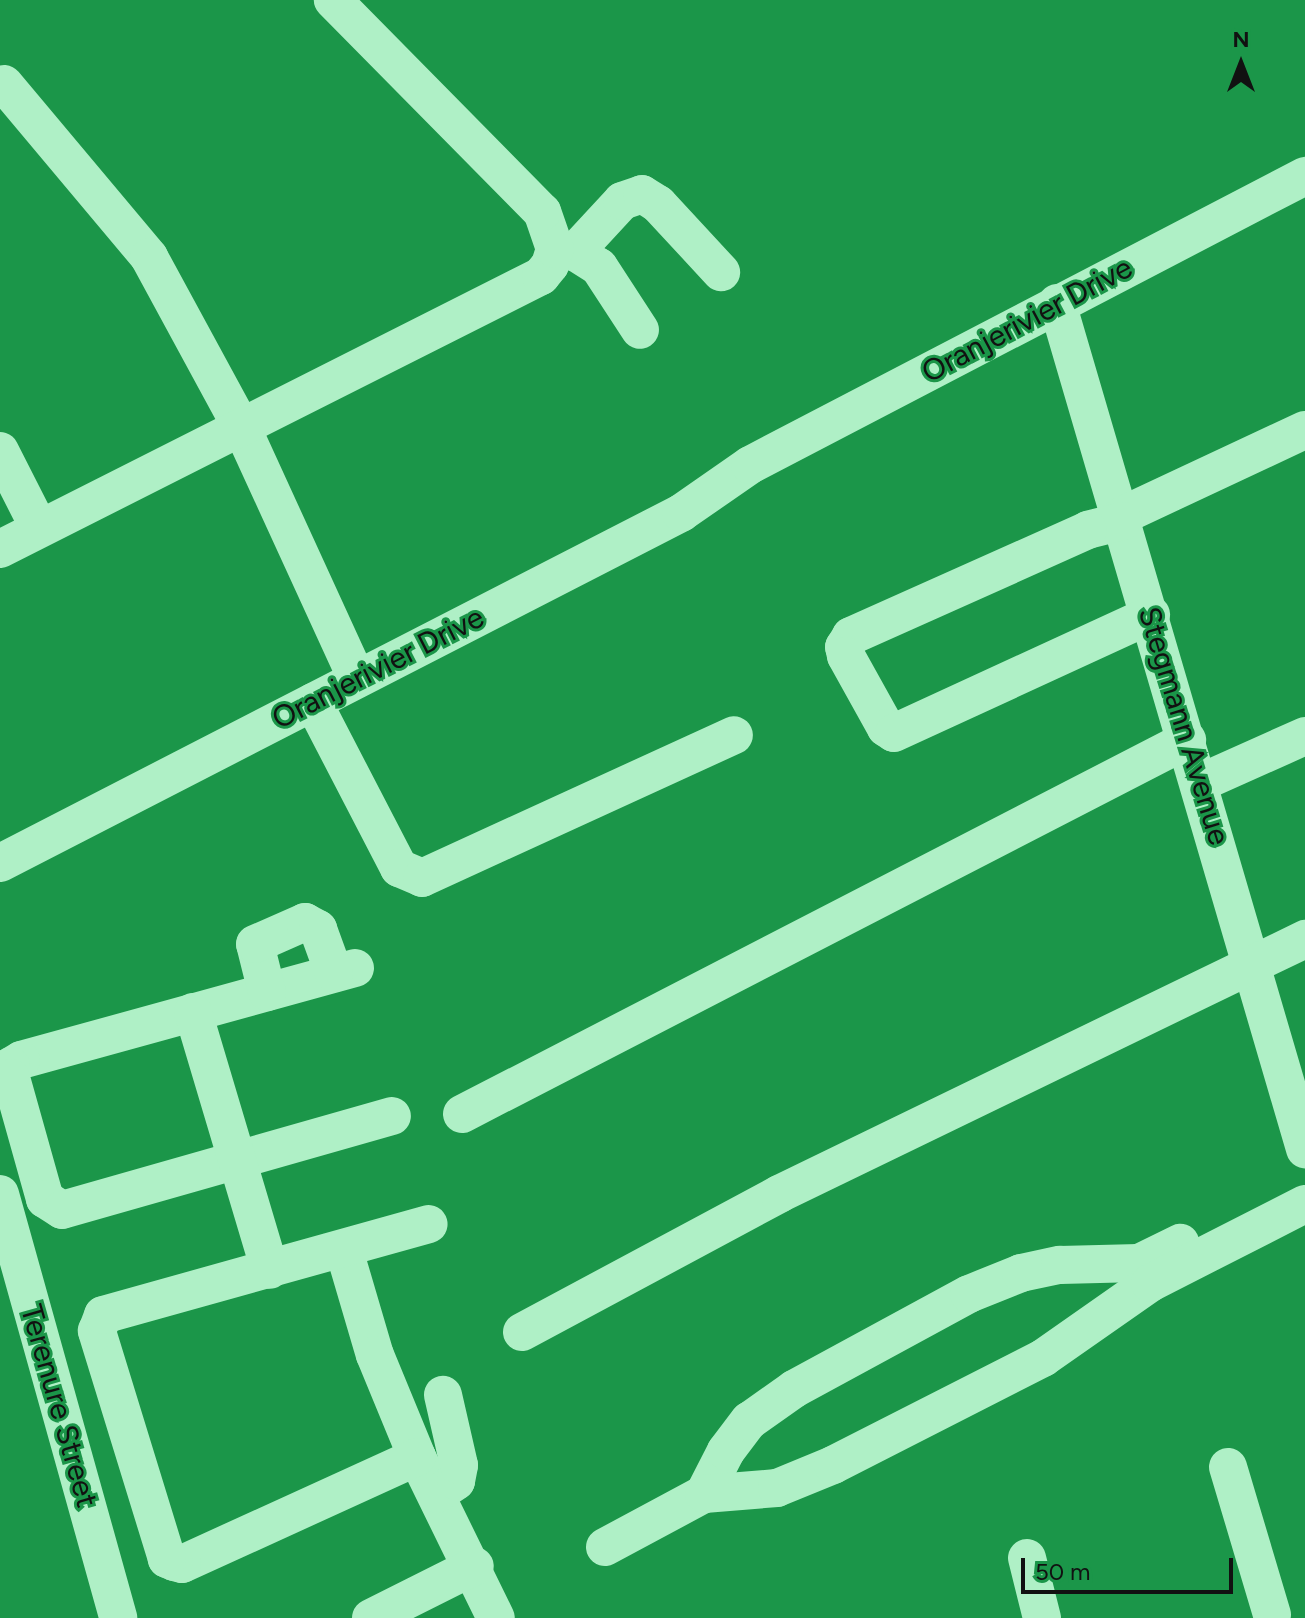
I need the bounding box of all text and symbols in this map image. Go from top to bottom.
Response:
north arrow [1201,24,1281,104]
text: N [1232,26,1250,53]
street label: Oranjerivier Drive [916,249,1138,391]
street label: Oranjerivier Drive [266,599,490,737]
street label: Stegmann Avenue [1131,603,1237,849]
street label: Terenure Street [13,1301,105,1511]
scale bar [1025,1542,1237,1592]
text: 50 m [1035,1557,1091,1586]

